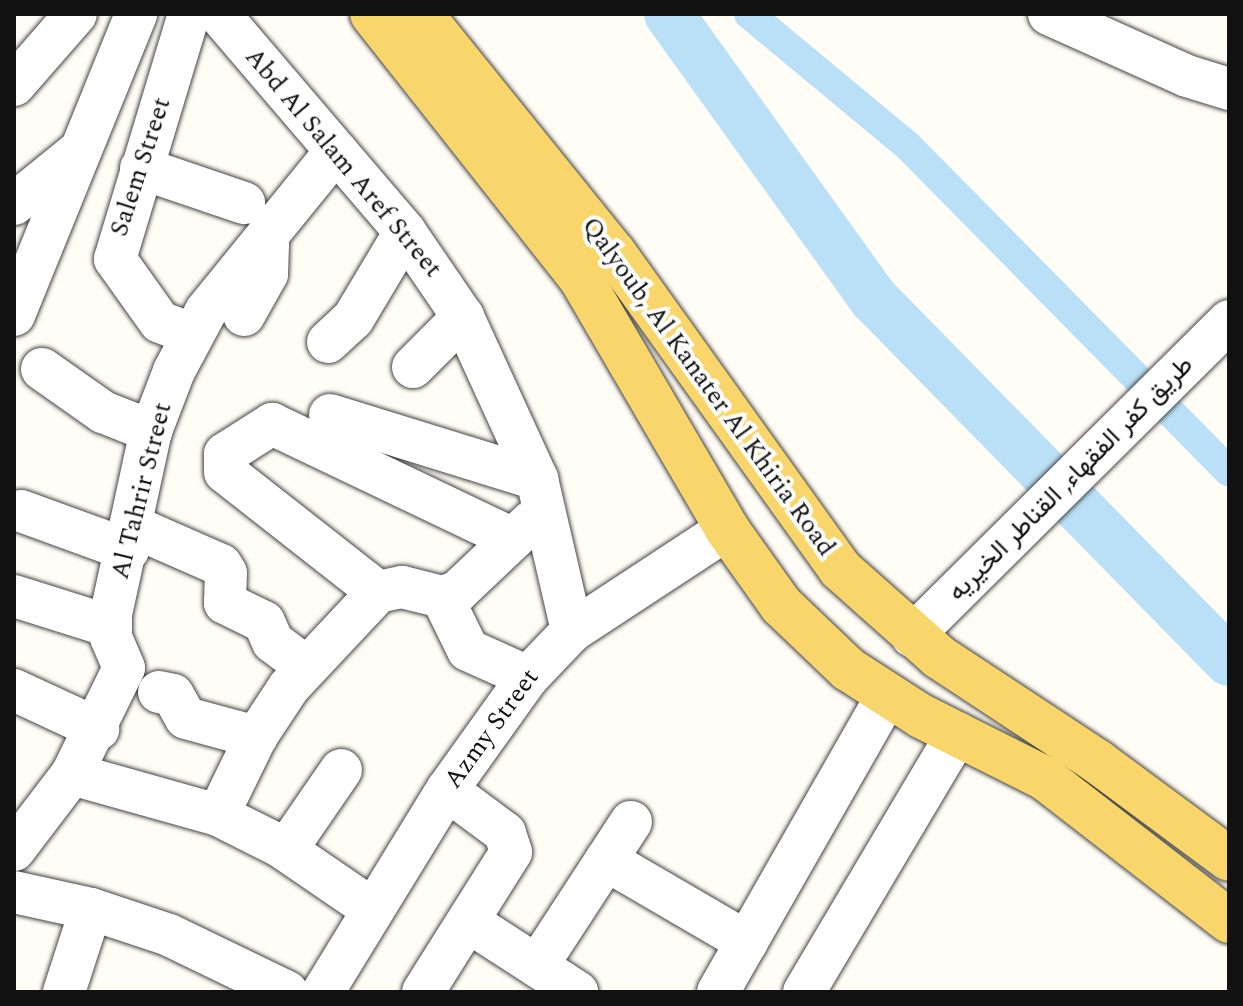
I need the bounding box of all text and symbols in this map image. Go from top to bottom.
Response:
street label: Abd Al Salam Aref Street [238,42,448,284]
street label: Salem Street [104,94,178,240]
street label: Qalyoub, Al Kanater Al Khiria Road [575,212,841,562]
street label: طريق كفر الفقهاء, القناطر الخيريه [942,350,1200,608]
street label: Al Tahrir Street [105,399,179,583]
street label: Azmy Street [438,663,546,795]

